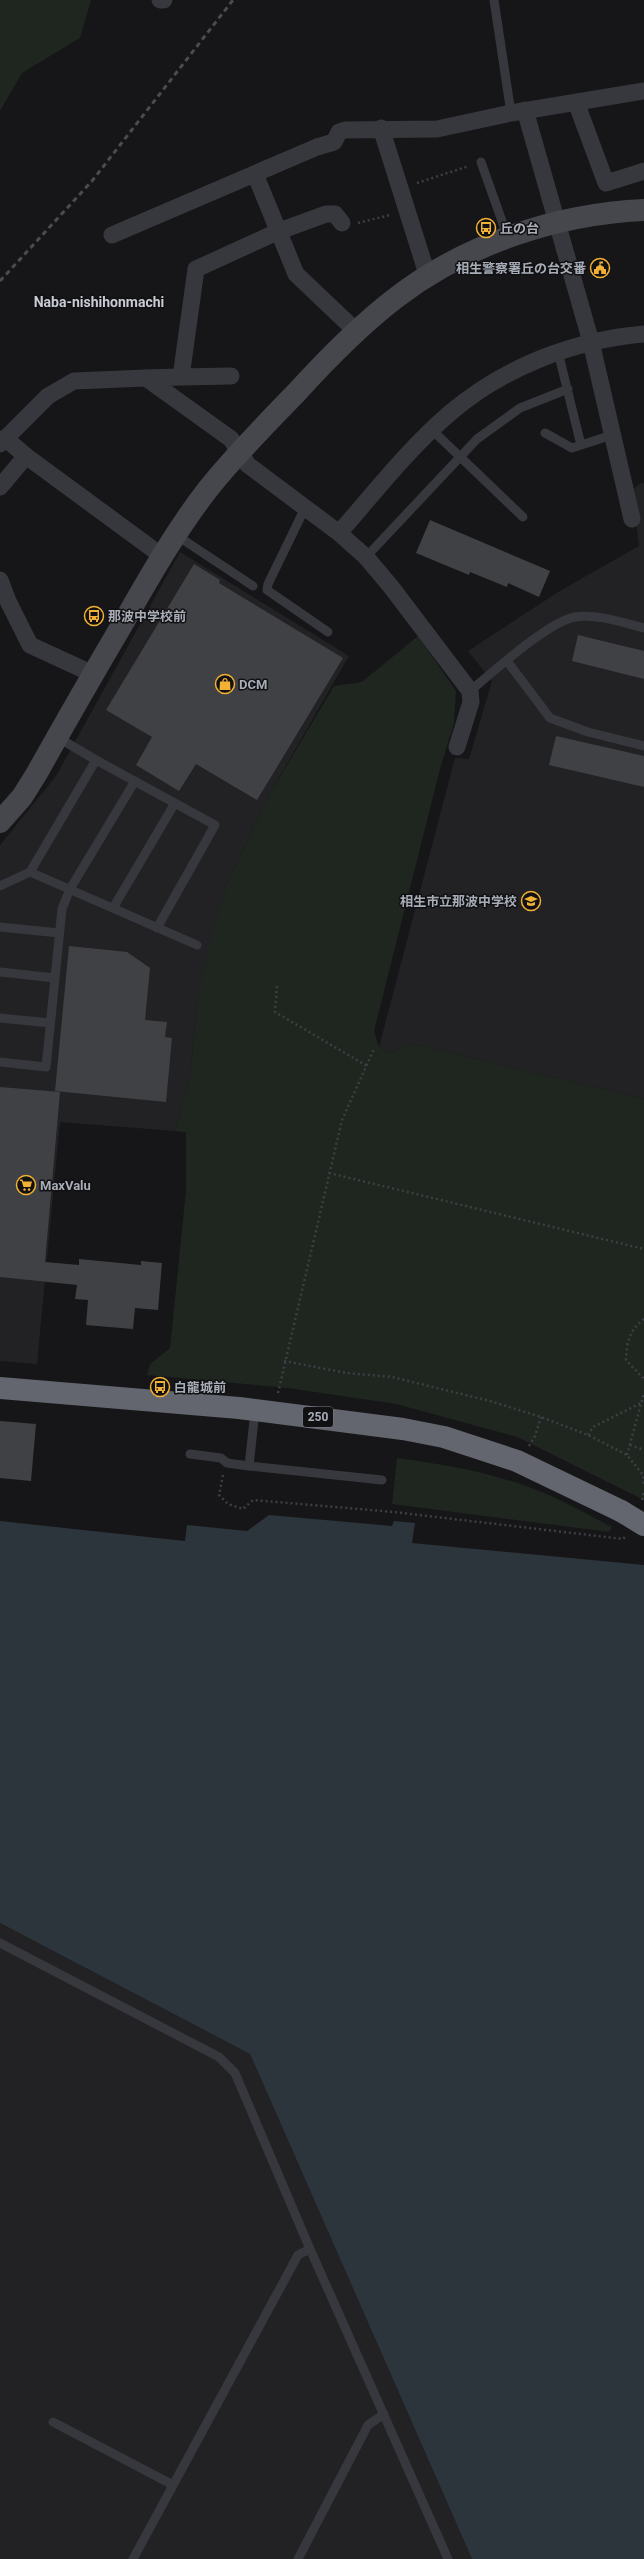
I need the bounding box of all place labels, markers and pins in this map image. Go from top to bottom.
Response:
bus stop icon: 丘の台 [475,217,497,239]
place label: 丘の台 [500,221,539,236]
public building icon: 相生警察署丘の台交番 [589,257,611,279]
place label: 相生警察署丘の台交番 [456,261,586,276]
bus stop icon: 那波中学校前 [83,605,105,627]
place label: 那波中学校前 [108,609,186,624]
shop icon: DCM [214,673,236,695]
place label: DCM [239,677,267,692]
school or university icon: 相生市立那波中学校 [520,890,542,912]
place label: 相生市立那波中学校 [400,894,517,909]
supermarket icon: MaxValu [15,1174,37,1196]
place label: MaxValu [40,1178,91,1193]
bus stop icon: 白龍城前 [149,1376,171,1398]
place label: 白龍城前 [174,1380,226,1395]

